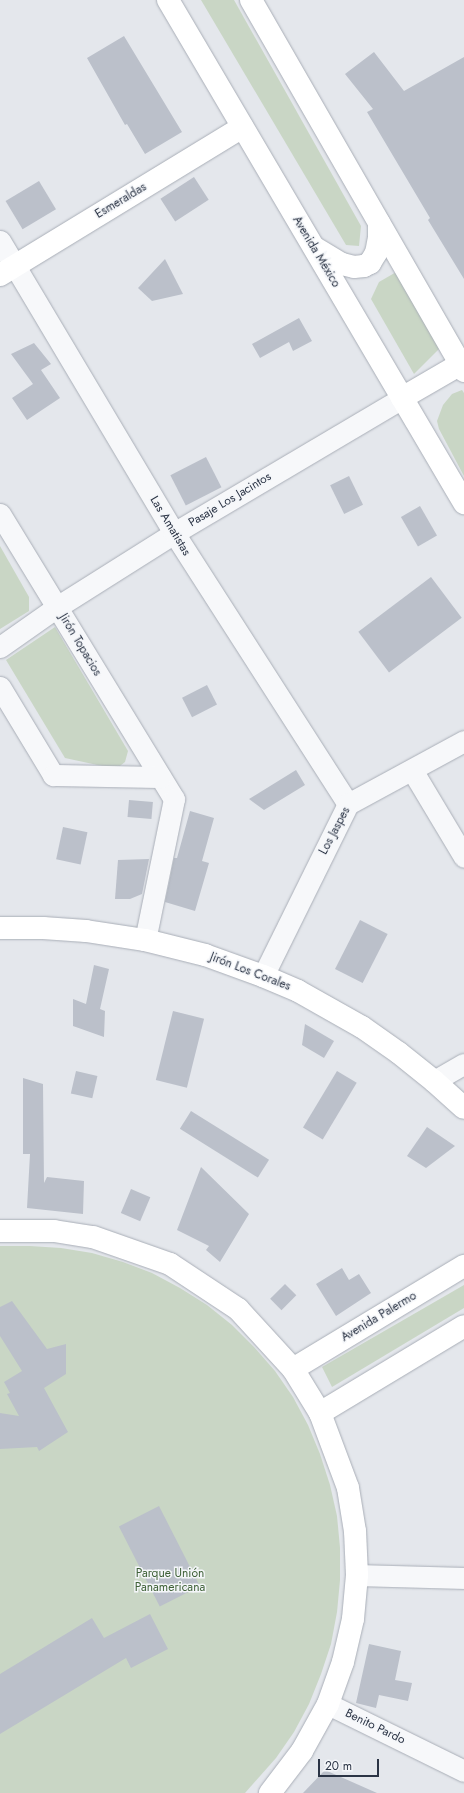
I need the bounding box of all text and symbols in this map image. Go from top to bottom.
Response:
street label: Esmeraldas [93,180,149,222]
street label: Avenida México [289,214,343,290]
street label: Pasaje Los Jacintos [186,470,274,530]
street label: Las Amatistas [147,494,193,558]
street label: Jirón Topacios [56,611,104,679]
street label: Los Jaspes [316,805,354,857]
street label: Jirón Los Corales [208,950,292,994]
street label: Avenida Palermo [339,1289,419,1345]
park label: Parque Unión Panamericana [135,1567,205,1595]
street label: Benito Pardo [343,1706,407,1748]
scale bar [320,1751,381,1777]
text: 20 m [325,1757,352,1775]

